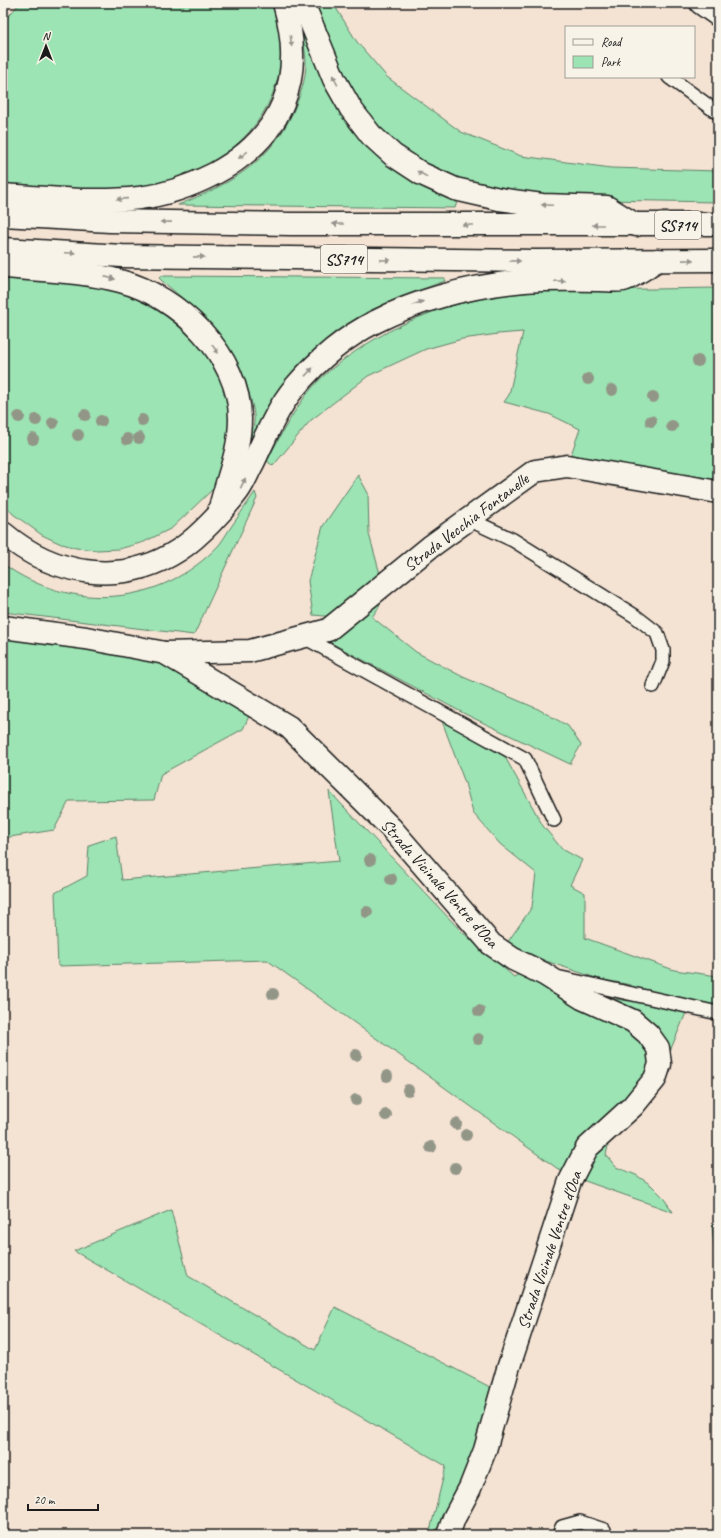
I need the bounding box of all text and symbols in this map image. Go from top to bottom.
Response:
north arrow [26,26,66,66]
legend [565,26,695,78]
text: N [43,29,52,43]
text: Road [601,34,623,50]
one-way arrow [287,35,294,47]
text: Park [601,54,622,70]
one-way arrow [332,74,338,86]
one-way arrow [237,151,248,160]
one-way arrow [416,170,428,177]
one-way arrow [116,195,128,202]
one-way arrow [541,202,553,209]
road number: SS714 [655,211,701,239]
one-way arrow [159,219,172,225]
one-way arrow [331,221,344,227]
one-way arrow [461,222,474,228]
one-way arrow [591,222,604,228]
road number: SS714 [321,245,367,273]
one-way arrow [63,250,76,257]
one-way arrow [193,254,206,260]
one-way arrow [379,257,392,263]
one-way arrow [682,257,695,263]
one-way arrow [509,258,522,264]
one-way arrow [103,276,116,282]
one-way arrow [554,277,566,284]
one-way arrow [413,300,425,306]
one-way arrow [211,344,219,354]
one-way arrow [305,367,314,377]
street label: Strada Vecchia Fontanelle [400,468,534,576]
one-way arrow [240,477,246,488]
street label: Strada Vicinale Ventre d'Oca [376,815,504,953]
street label: Strada Vicinale Ventre d'Oca [513,1167,587,1332]
scale bar [28,1486,98,1512]
text: 20 m [34,1492,56,1508]

